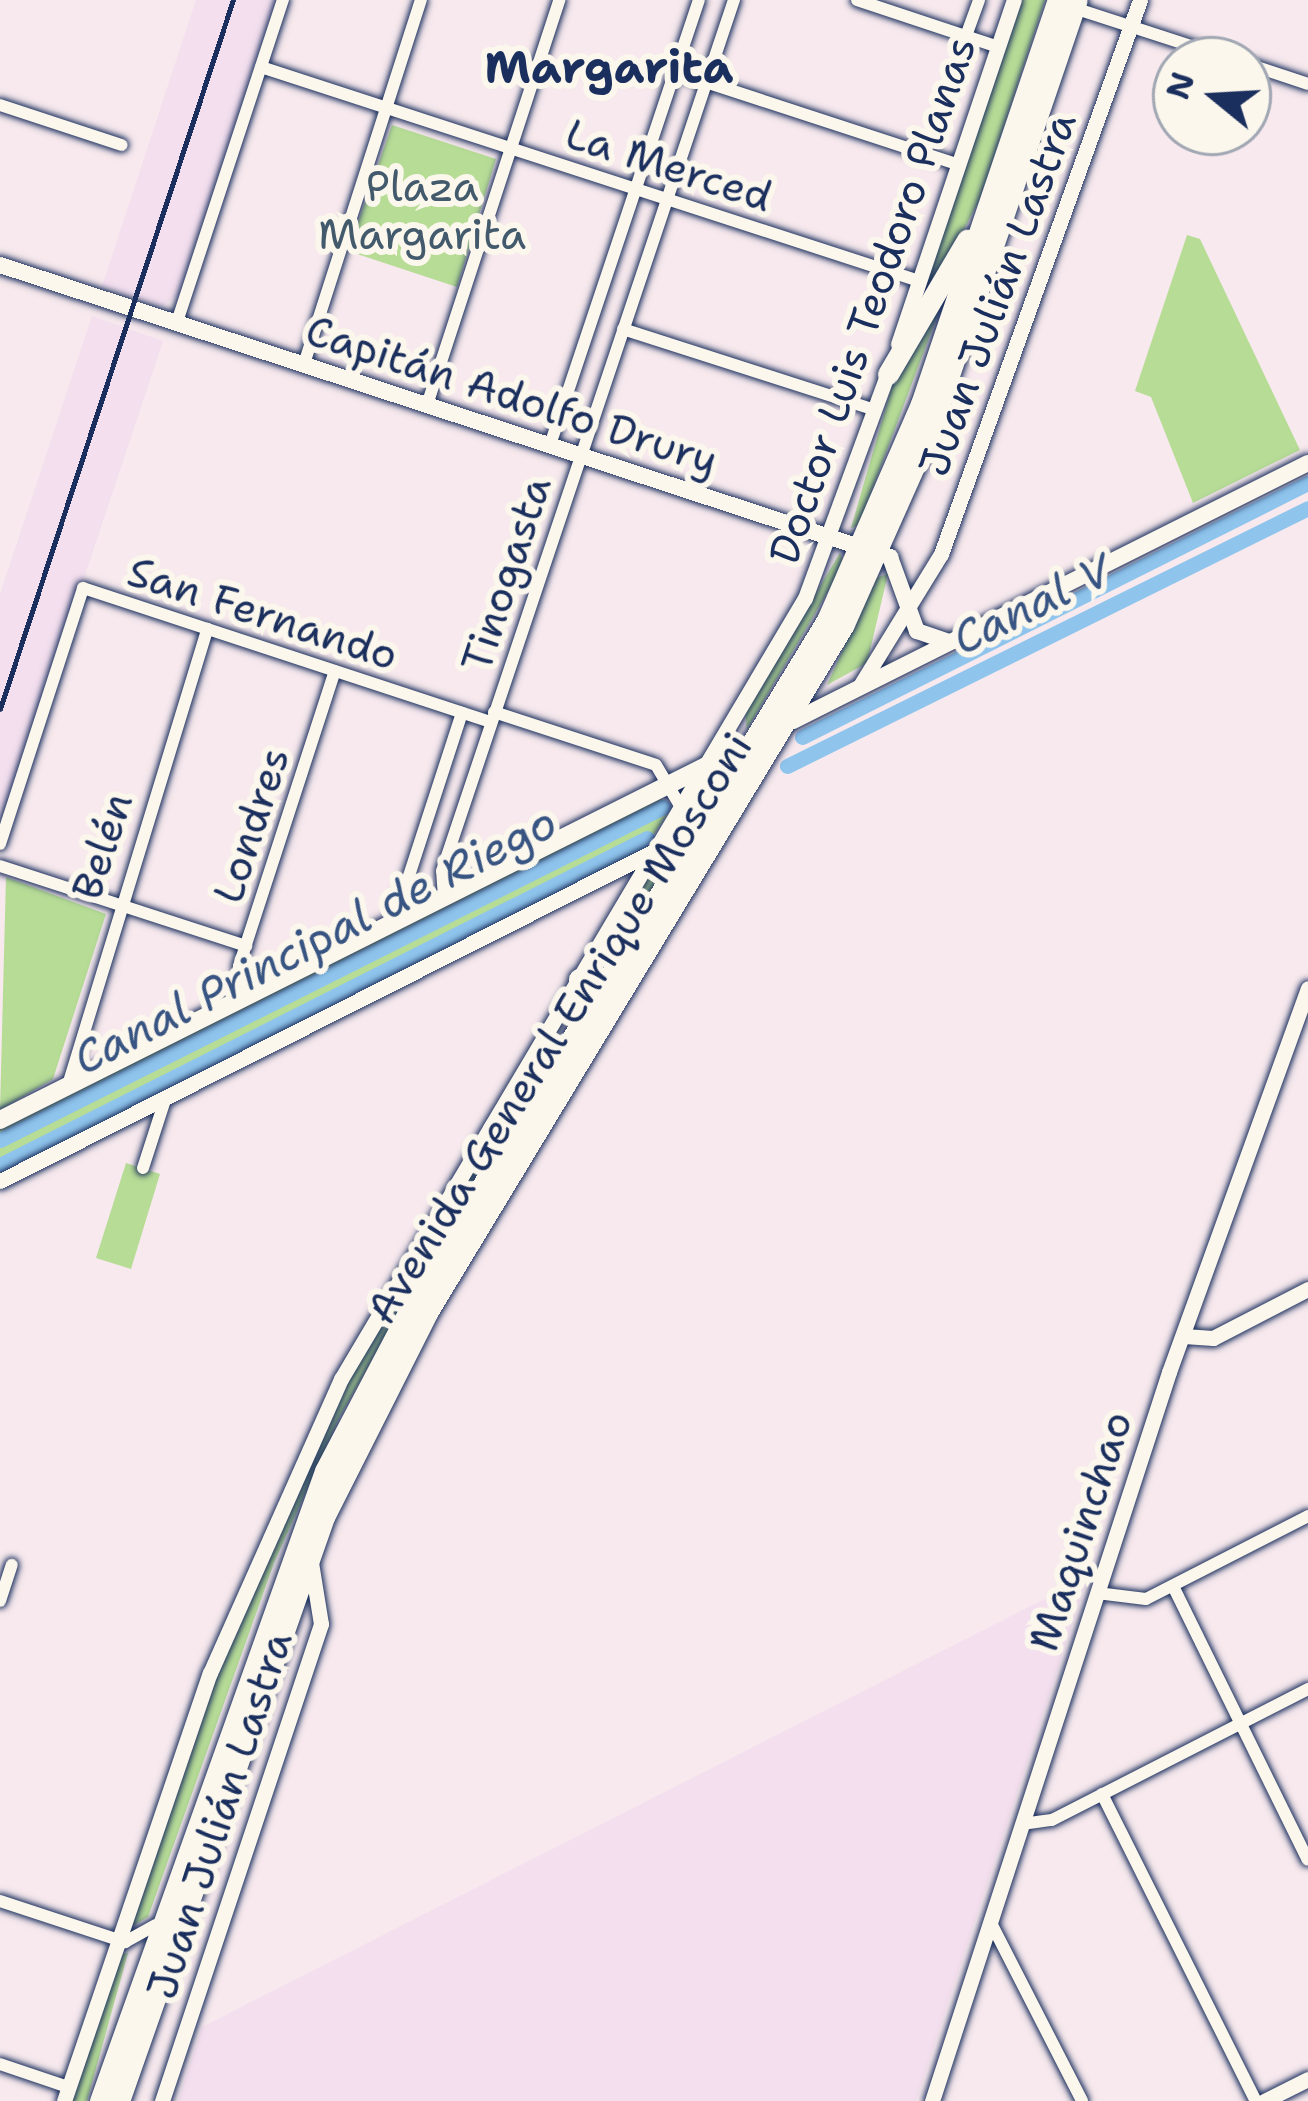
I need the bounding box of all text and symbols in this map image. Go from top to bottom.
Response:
street label: Doctor Luis Teodoro Planas [758,30,986,570]
north arrow [1152,36,1272,156]
district label: Margarita [485,41,733,95]
text: N [1155,66,1206,105]
street label: Juan Julián Lastra [908,105,1086,483]
street label: La Merced [559,108,779,222]
park label: Plaza Margarita [318,161,526,260]
street label: Capitán Adolfo Drury [300,305,724,485]
street label: Tinogasta [451,470,561,678]
water label: Canal V [944,543,1120,667]
street label: San Fernando [122,546,404,680]
street label: Avenida General Enrique Mosconi [356,723,762,1333]
street label: Londres [202,741,300,909]
street label: Belén [61,786,143,906]
water label: Canal Principal de Riego [64,795,566,1087]
street label: Maquinchao [1018,1405,1142,1657]
street label: Juan Julián Lastra [136,1625,302,2005]

